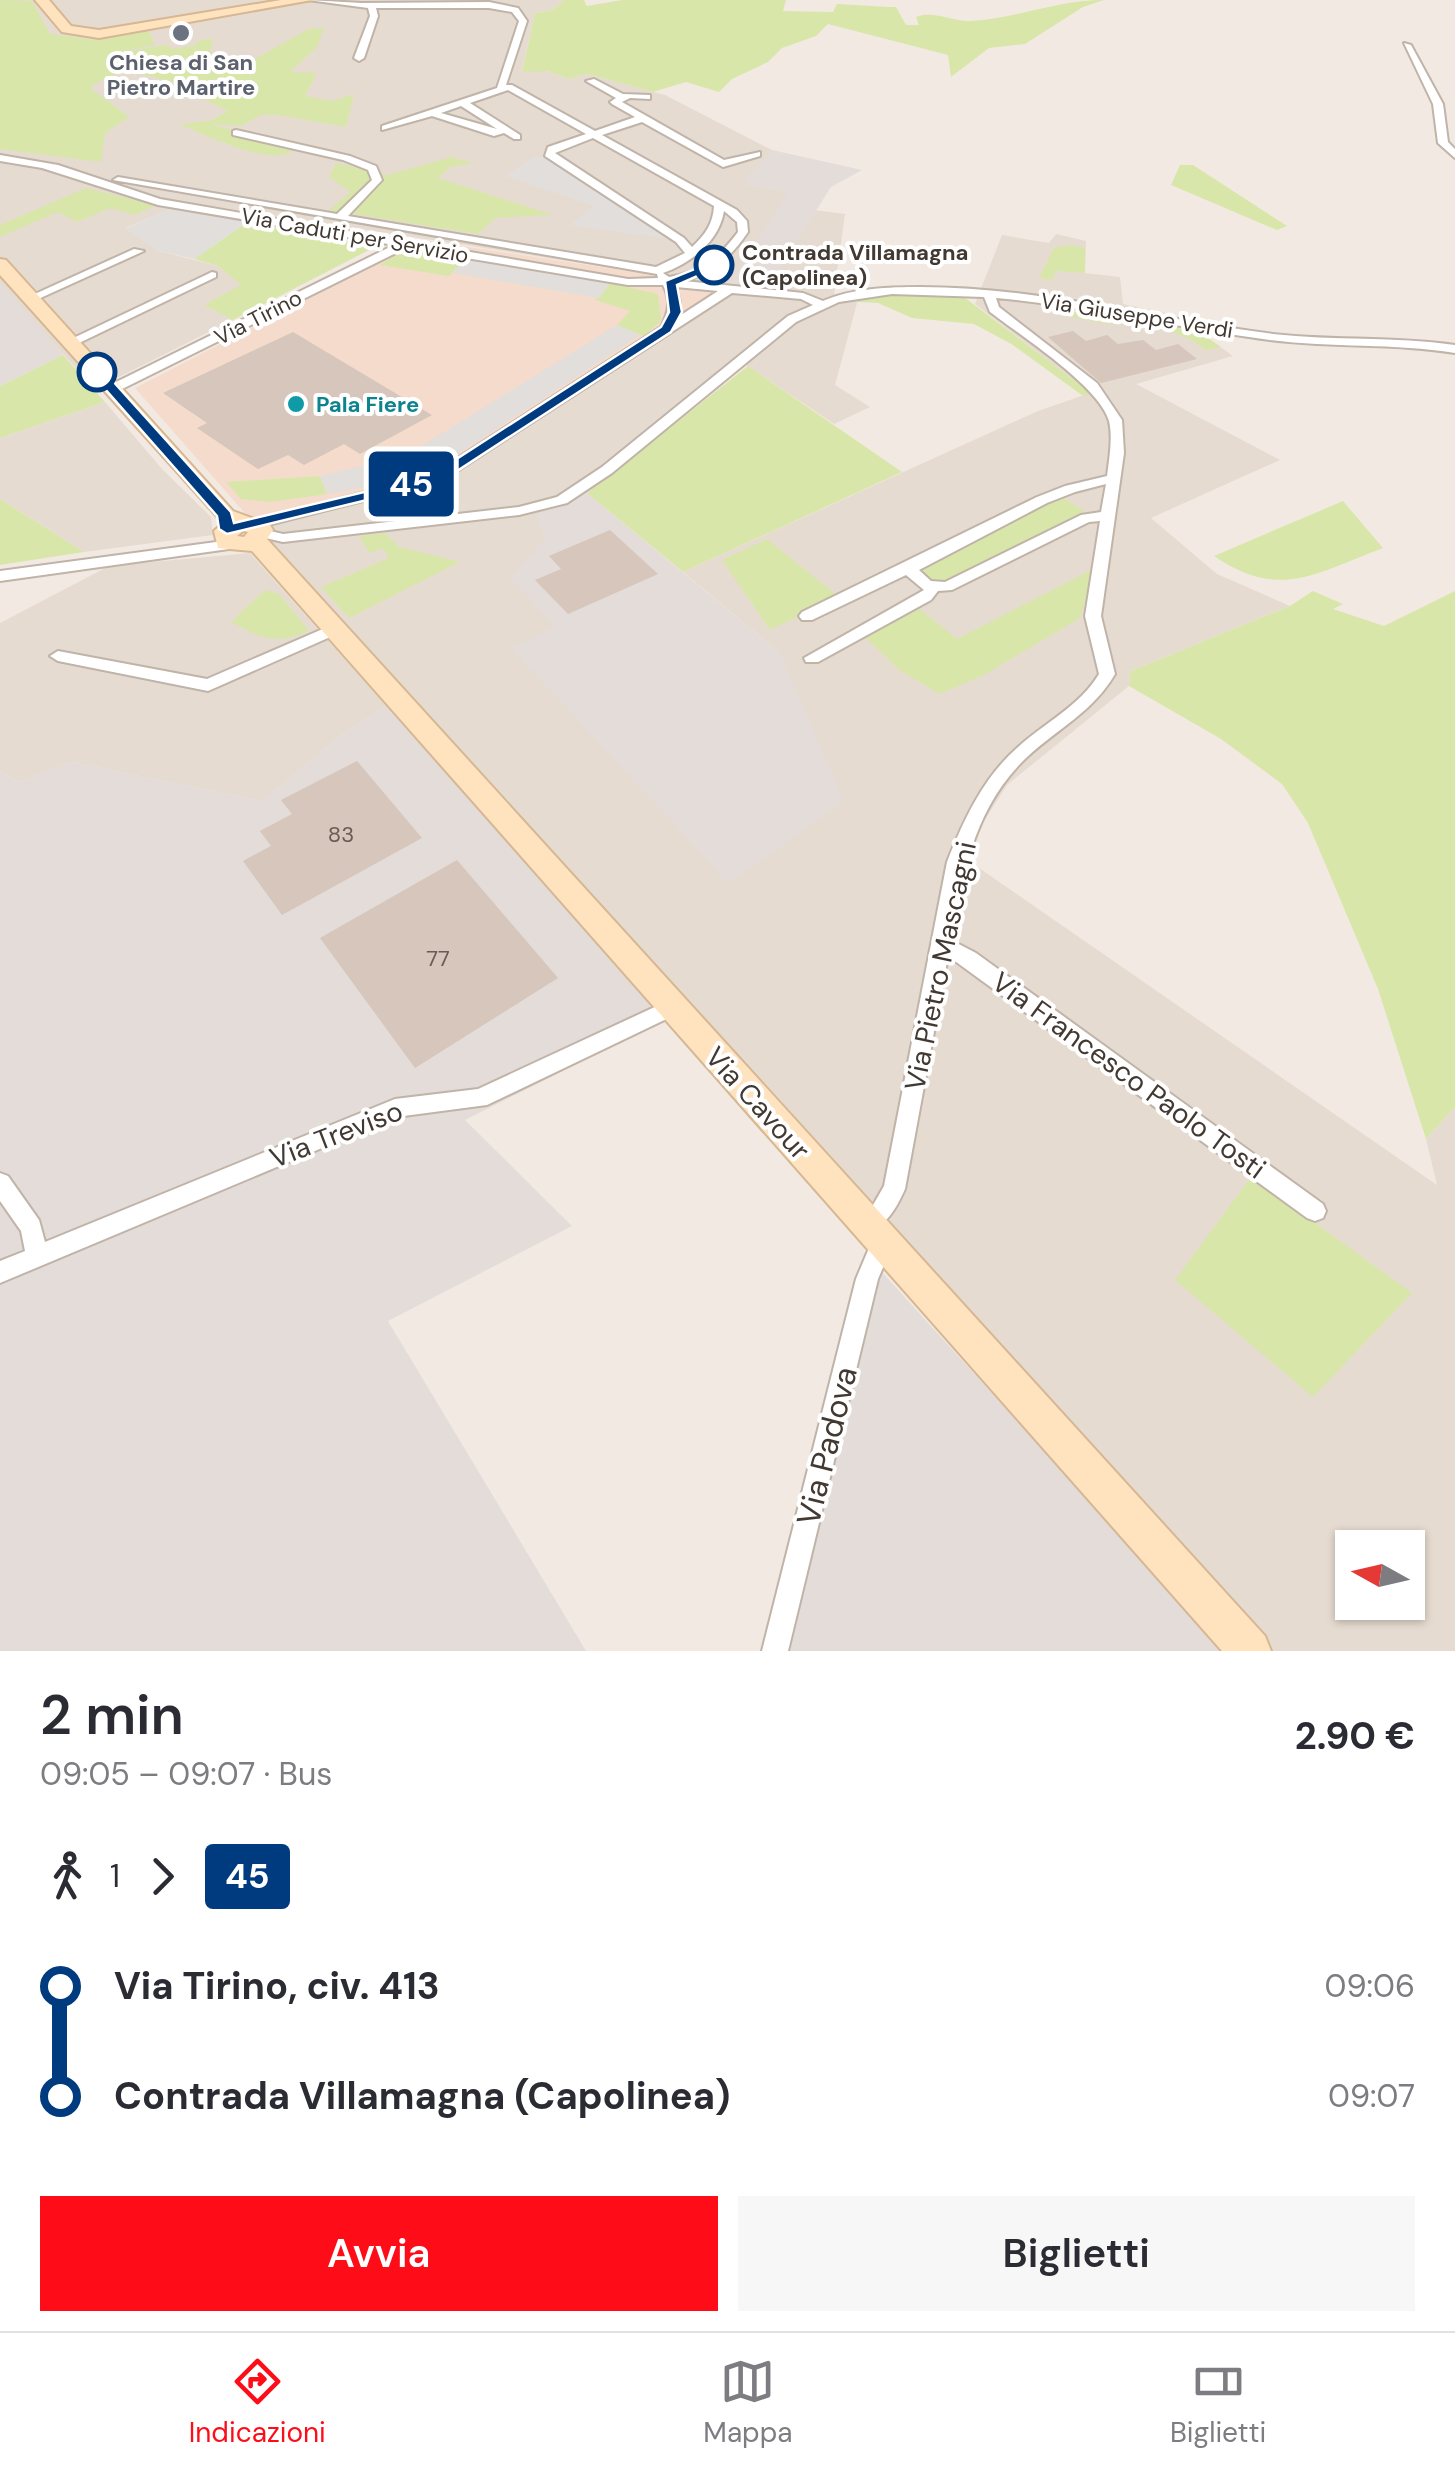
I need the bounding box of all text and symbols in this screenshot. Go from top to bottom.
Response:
marker: Chiesa di San Pietro Martire [170,22,192,44]
place label: Chiesa di San Pietro Martire [107,48,255,102]
street label: Via Caduti per Servizio [239,201,471,270]
place label: Contrada Villamagna (Capolinea) [742,238,969,292]
marker: Contrada Villamagna (Capolinea) [695,246,733,284]
street label: Via Tirino [210,283,307,352]
street label: Via Giuseppe Verdi [1039,286,1235,345]
unlabelled marker [78,353,116,391]
place label: Pala Fiere [316,390,419,419]
marker: Pala Fiere [285,393,307,415]
line badge: 45 [366,452,456,516]
text: 45 [389,461,433,507]
house number: 83 [328,820,354,849]
street label: Via Pietro Mascagni [896,838,985,1094]
house number: 77 [426,944,450,973]
street label: Via Francesco Paolo Tosti [985,964,1273,1187]
street label: Via Cavour [697,1039,818,1168]
street label: Via Treviso [264,1092,408,1177]
street label: Via Padova [787,1362,867,1530]
north arrow [1335,1530,1425,1620]
map controls [1335,1530,1425,1620]
text: 2 min [40,1679,184,1751]
text: 2.90 € [1295,1711,1415,1761]
text: 09:05 – 09:07 · Bus [40,1753,332,1795]
icon: walk [40,1849,95,1904]
icon: forward [135,1849,190,1904]
text: 45 [225,1853,270,1899]
text: 1 [110,1855,120,1897]
text: Via Tirino, civ. 413 [114,1961,440,2011]
text: 09:06 [1325,1965,1415,2007]
text: Contrada Villamagna (Capolinea) [114,2071,730,2121]
text: 09:07 [1328,2075,1415,2117]
button: Avvia [40,2196,718,2311]
button: Biglietti [738,2196,1415,2311]
tab: Indicazioni [189,2354,326,2451]
tab: Mappa [703,2354,792,2451]
tab: Biglietti [1170,2354,1266,2451]

